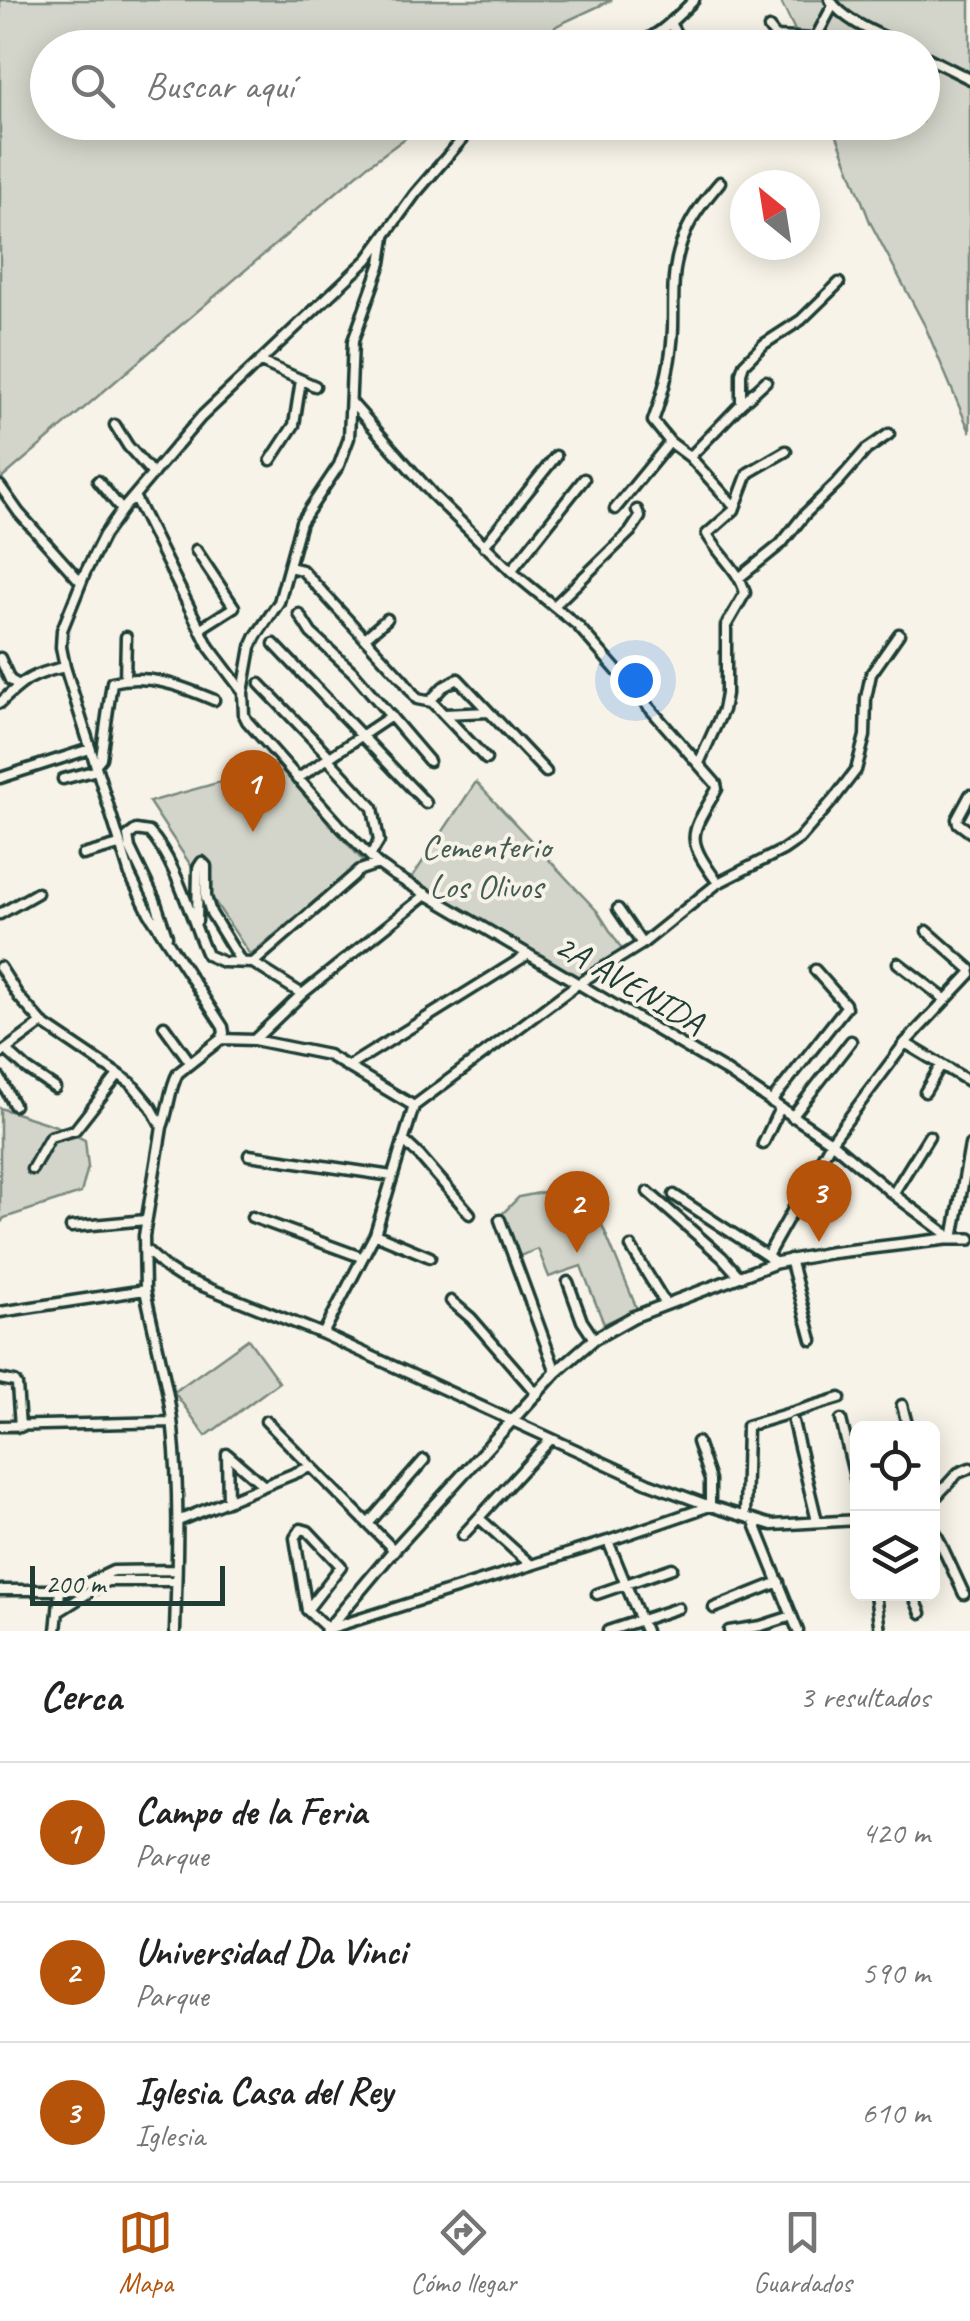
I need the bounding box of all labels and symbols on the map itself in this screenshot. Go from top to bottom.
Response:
north arrow [730,170,820,260]
your location [610,655,661,706]
pin: 1 [220,750,286,832]
park label: Cementerio Los Olivos [421,824,554,909]
street label: 2A AVENIDA [547,923,714,1045]
pin: 3 [786,1160,852,1242]
pin: 2 [544,1170,610,1253]
scale bar [30,1561,225,1606]

